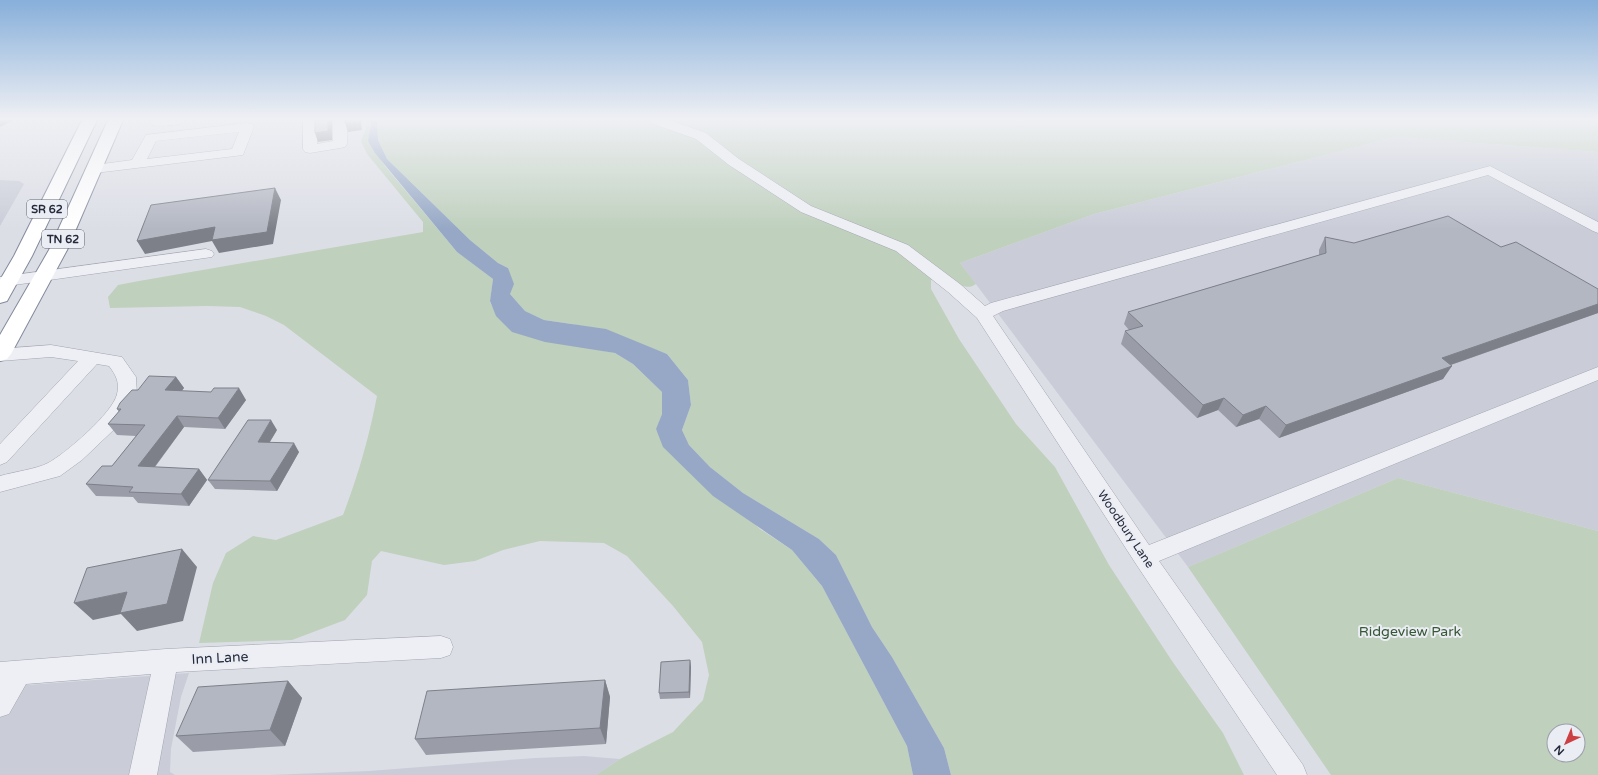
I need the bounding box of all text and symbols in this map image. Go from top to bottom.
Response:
road number: SR 62 [27,200,67,218]
road number: TN 62 [42,230,84,248]
street label: Woodbury Lane [1095,488,1157,571]
park label: Ridgeview Park [1359,623,1462,640]
street label: Inn Lane [191,648,249,668]
north arrow [1546,723,1586,763]
text: N [1552,742,1567,758]

